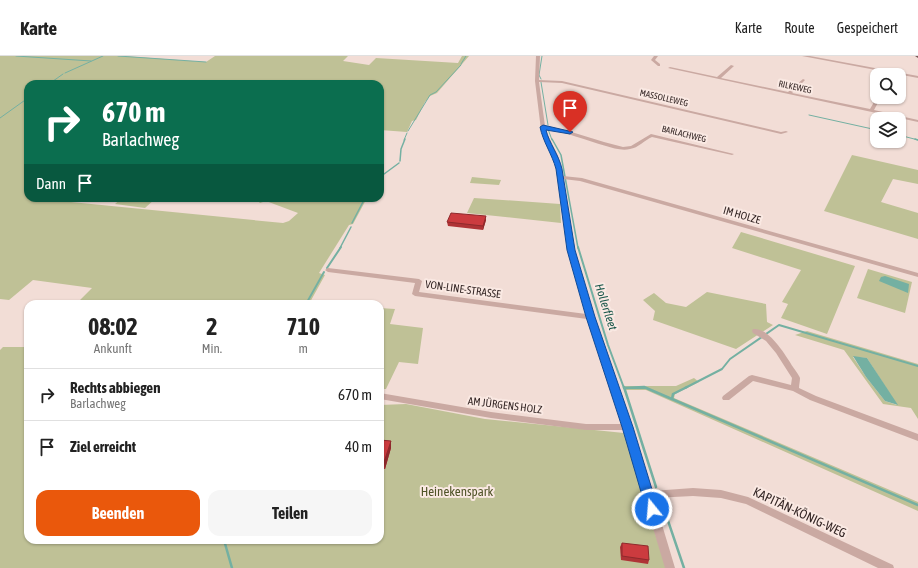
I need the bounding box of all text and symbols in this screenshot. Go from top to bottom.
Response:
text: Karte [20,17,57,39]
text: Karte [735,20,762,36]
text: Route [784,20,815,36]
text: Gespeichert [837,20,898,36]
map controls [870,68,906,148]
button: search [870,68,906,104]
street label: RILKEWEG [778,79,813,95]
street label: MASSOLLEWEG [639,88,689,108]
pin [553,91,587,132]
icon: right [36,96,88,148]
text: 670 m [102,96,165,128]
icon: arrive [559,97,581,119]
button: layers [870,112,906,148]
street label: BARLACHWEG [661,124,707,144]
text: Barlachweg [102,129,179,150]
icon: arrive [74,172,96,194]
text: Dann [36,175,66,192]
street label: IM HOLZE [722,204,762,226]
street label: VON-LINE-STRASSE [424,278,502,300]
water label: Hollerfleet [592,282,620,333]
text: 08:02 [88,313,138,340]
text: 2 [206,313,218,340]
text: 710 [286,313,320,340]
text: Ankunft [94,341,132,356]
text: Min. [202,341,222,356]
text: m [298,341,308,356]
text: Rechts abbiegen [70,379,160,396]
icon: right [36,384,58,406]
text: 670 m [338,386,372,403]
street label: AM JÜRGENS HOLZ [467,394,543,416]
text: Barlachweg [70,396,126,411]
icon: arrive [36,436,58,458]
text: Ziel erreicht [70,438,136,455]
text: 40 m [345,438,372,455]
park label: Heinekenspark [421,484,494,499]
street label: KAPITÄN-KÖNIG-WEG [751,484,849,541]
position arrow [631,488,673,530]
button: Beenden [36,490,200,536]
button: Teilen [208,490,372,536]

